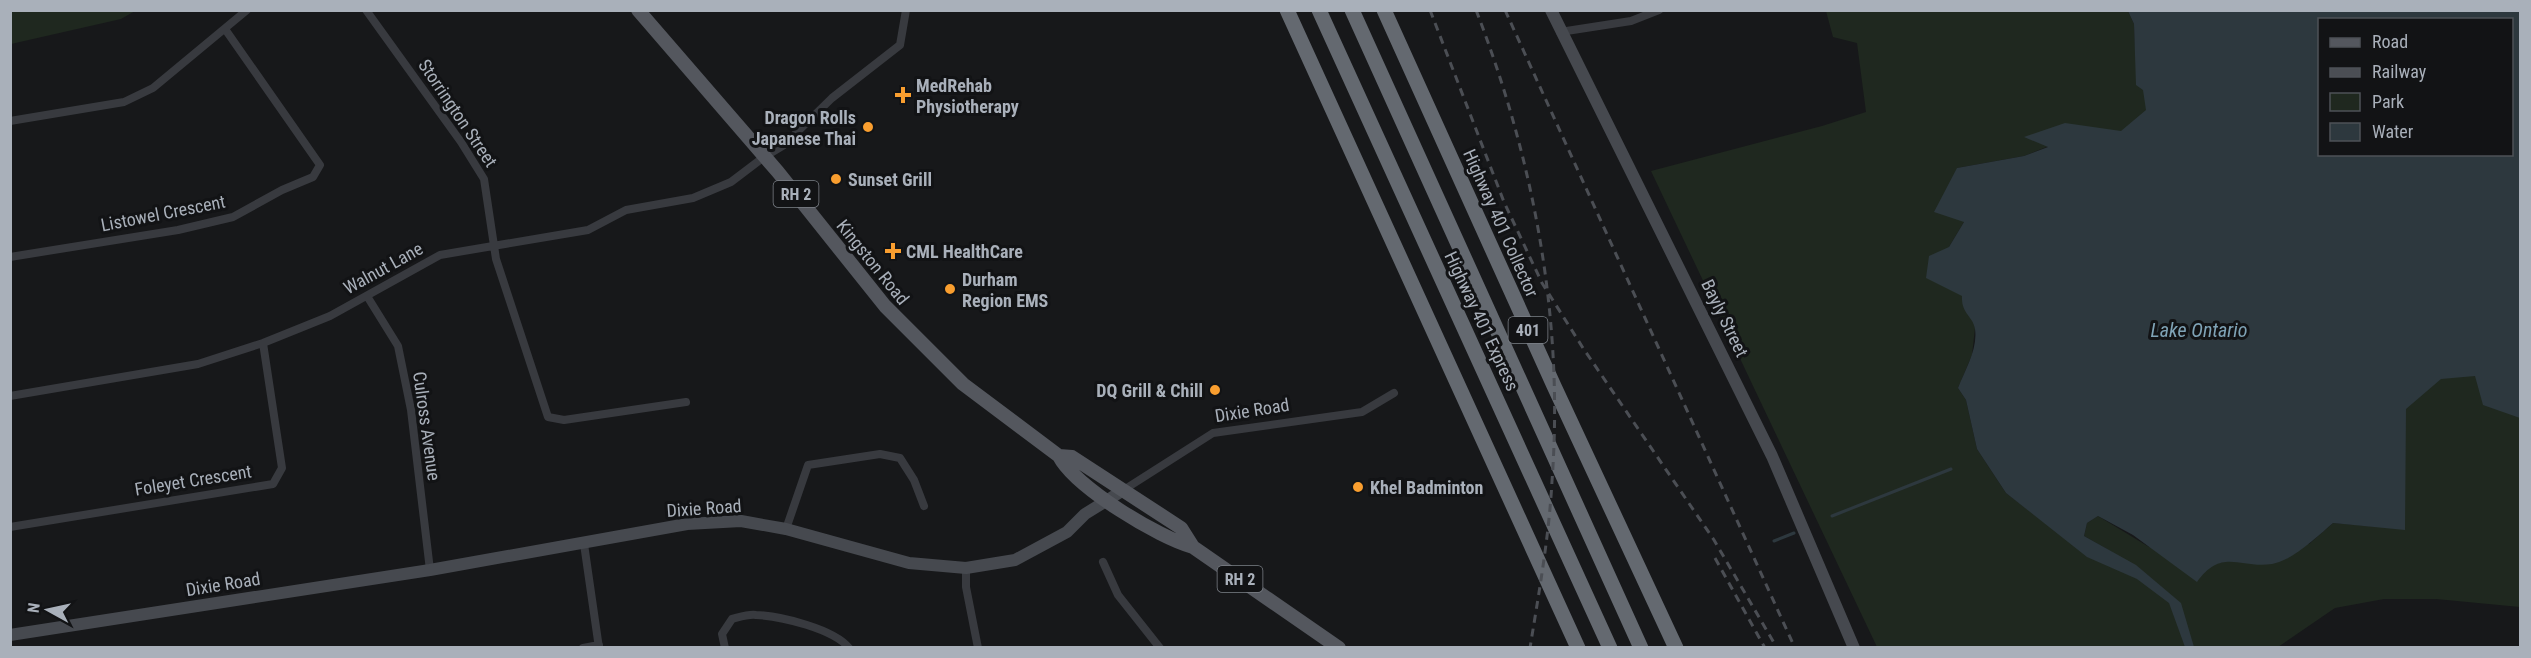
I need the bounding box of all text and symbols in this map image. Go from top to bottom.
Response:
legend [2318,18,2513,156]
text: Road [2372,31,2408,52]
street label: Storrington Street [414,55,502,171]
text: Railway [2372,61,2427,82]
place label: MedRehab Physiotherapy [916,75,1019,117]
marker: MedRehab Physiotherapy [894,86,912,104]
text: Park [2372,91,2404,112]
place label: Dragon Rolls Japanese Thai [752,107,856,149]
marker: Dragon Rolls Japanese Thai [861,120,875,134]
text: Water [2372,121,2414,142]
street label: Highway 401 Collector [1459,146,1543,301]
place label: Sunset Grill [848,169,932,190]
marker: Sunset Grill [829,172,843,186]
road number: RH 2 [774,181,818,207]
street label: Listowel Crescent [99,191,227,235]
street label: Kingston Road [832,215,914,309]
street label: Walnut Lane [340,238,426,298]
place label: CML HealthCare [906,241,1023,262]
marker: CML HealthCare [884,242,902,260]
street label: Highway 401 Express [1440,248,1524,394]
place label: Durham Region EMS [962,269,1049,311]
street label: Bayly Street [1697,276,1753,360]
marker: Durham Region EMS [943,282,957,296]
road number: 401 [1508,317,1547,343]
water label: Lake Ontario [2151,318,2247,342]
street label: Culross Avenue [409,370,445,482]
place label: DQ Grill & Chill [1096,380,1203,401]
marker: DQ Grill & Chill [1208,383,1222,397]
street label: Dixie Road [1213,394,1291,426]
street label: Foleyet Crescent [133,460,253,500]
place label: Khel Badminton [1370,477,1483,498]
marker: Khel Badminton [1351,480,1365,494]
street label: Dixie Road [666,495,742,521]
road number: RH 2 [1218,566,1262,592]
street label: Dixie Road [184,568,262,600]
north arrow [18,580,78,640]
text: N [24,602,44,614]

